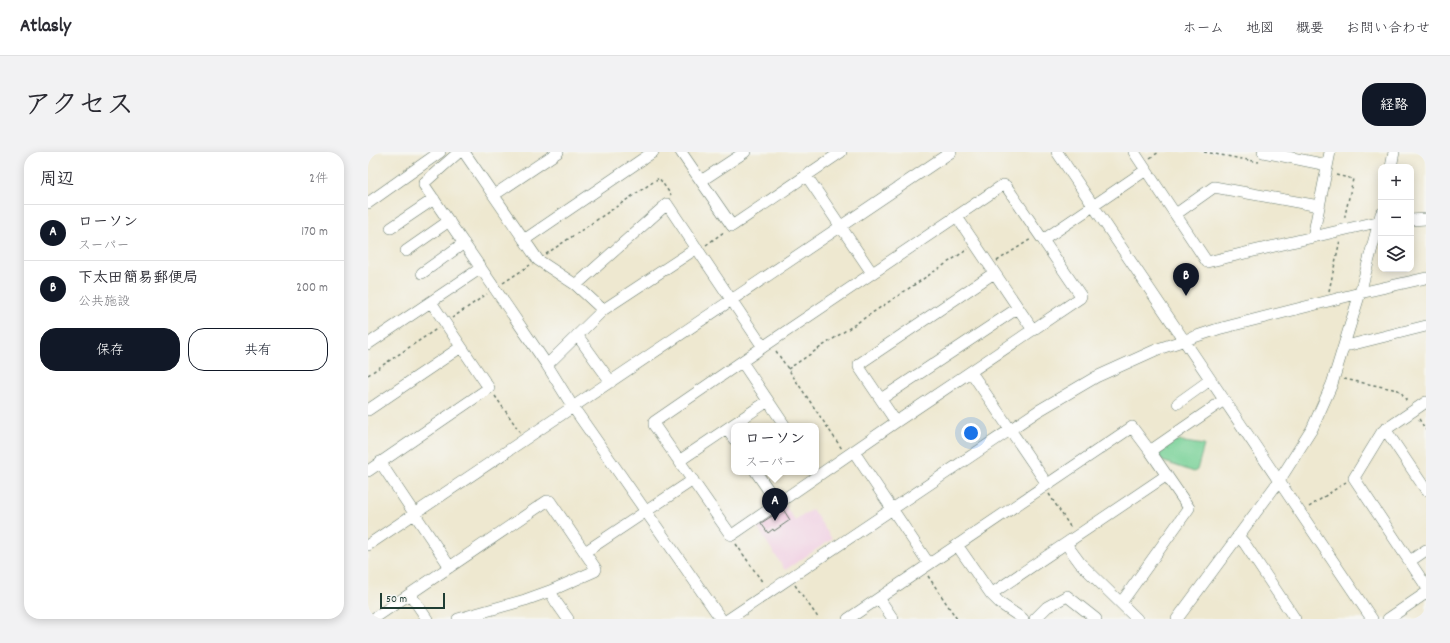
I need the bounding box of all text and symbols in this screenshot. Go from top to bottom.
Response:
text: Atlasly [20,14,71,41]
text: ホーム [1183,19,1224,39]
text: 地図 [1246,19,1274,39]
text: 概要 [1296,19,1324,39]
text: お問い合わせ [1346,19,1430,39]
button: 経路 [1362,83,1426,126]
text: アクセス [24,88,134,128]
map controls [1378,164,1414,272]
button: + [1378,164,1414,200]
text: 周辺 [40,169,74,193]
text: 2件 [309,170,328,189]
button: − [1378,200,1414,236]
text: ローソン [78,212,138,234]
text: A [49,223,57,242]
text: 170 m [301,223,328,242]
button: layers [1378,236,1414,272]
text: スーパー [78,237,129,256]
pin: B [1173,263,1199,296]
text: 下太田簡易郵便局 [78,268,198,290]
text: B [50,279,56,298]
text: 200 m [296,279,328,298]
text: 公共施設 [78,293,130,312]
button: 保存 [40,328,180,371]
button: 共有 [188,328,328,371]
popup [731,423,819,475]
your location [961,423,981,443]
text: ローソン [745,429,805,451]
text: スーパー [745,454,796,473]
pin: A [762,488,788,521]
scale bar [380,591,445,610]
text: 50 m [386,592,407,608]

